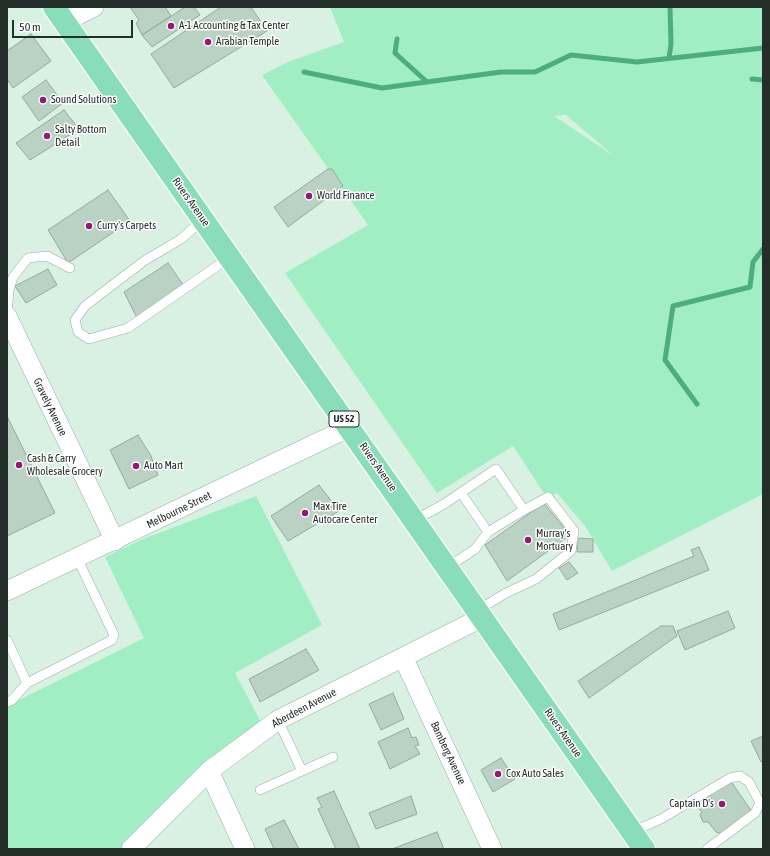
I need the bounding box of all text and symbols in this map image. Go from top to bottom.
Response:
scale bar [14,12,135,38]
place label: A-1 Accounting & Tax Center [179,19,289,33]
text: 50 m [19,20,41,34]
marker: A-1 Accounting & Tax Center [166,21,176,31]
place label: Arabian Temple [216,35,279,49]
marker: Arabian Temple [203,37,213,47]
place label: Sound Solutions [51,93,116,107]
marker: Sound Solutions [38,95,48,105]
place label: Salty Bottom Detail [55,123,107,149]
marker: Salty Bottom Detail [42,131,52,141]
street label: Rivers Avenue [169,175,213,229]
place label: World Finance [317,189,374,203]
marker: World Finance [304,191,314,201]
place label: Curry's Carpets [97,219,156,233]
marker: Curry's Carpets [84,221,94,231]
street label: Gravely Avenue [30,376,70,438]
road number: US 52 [329,411,359,427]
street label: Rivers Avenue [356,440,400,494]
place label: Cash & Carry Wholesale Grocery [27,452,103,478]
place label: Auto Mart [144,459,183,473]
marker: Cash & Carry Wholesale Grocery [14,460,24,470]
marker: Auto Mart [131,461,141,471]
street label: Melbourne Street [145,489,213,531]
place label: Max Tire Autocare Center [313,500,377,526]
marker: Max Tire Autocare Center [300,508,310,518]
place label: Murray's Mortuary [536,527,573,553]
marker: Murray's Mortuary [523,535,533,545]
street label: Aberdeen Avenue [269,685,339,731]
street label: Rivers Avenue [541,706,585,760]
street label: Bamberg Avenue [428,719,468,787]
place label: Cox Auto Sales [506,767,564,781]
marker: Cox Auto Sales [493,769,503,779]
place label: Captain D's [669,797,714,811]
marker: Captain D's [717,799,727,809]

